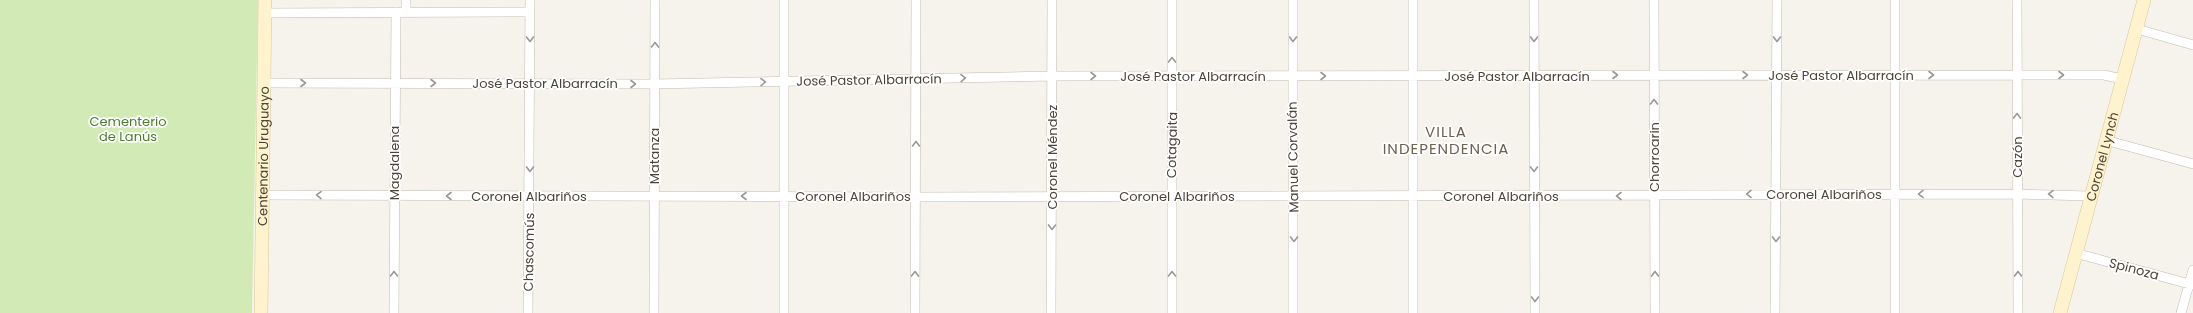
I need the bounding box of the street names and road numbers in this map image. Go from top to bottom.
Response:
street label: José Pastor Albarracín [1768,66,1914,85]
street label: José Pastor Albarracín [1120,67,1266,86]
street label: José Pastor Albarracín [1444,67,1590,86]
street label: José Pastor Albarracín [796,69,942,91]
street label: José Pastor Albarracín [472,74,618,93]
street label: Centenario Uruguayo [253,86,273,226]
street label: Manuel Corvalán [1283,101,1303,213]
street label: Coronel Méndez [1043,104,1062,209]
street label: Coronel Lynch [2081,110,2123,204]
street label: Cotagaita [1162,112,1182,178]
street label: Chorroarin [1645,122,1664,192]
street label: Magdalena [385,126,404,200]
street label: Matanza [645,128,664,184]
street label: Cazón [2008,136,2027,178]
street label: Coronel Albariños [1766,185,1882,204]
street label: Coronel Albariños [471,187,587,206]
street label: Coronel Albariños [795,187,911,206]
street label: Coronel Albariños [1119,187,1235,206]
street label: Coronel Albariños [1443,187,1559,206]
street label: Chascomús [519,212,539,291]
street label: Spinoza [2107,253,2161,285]

